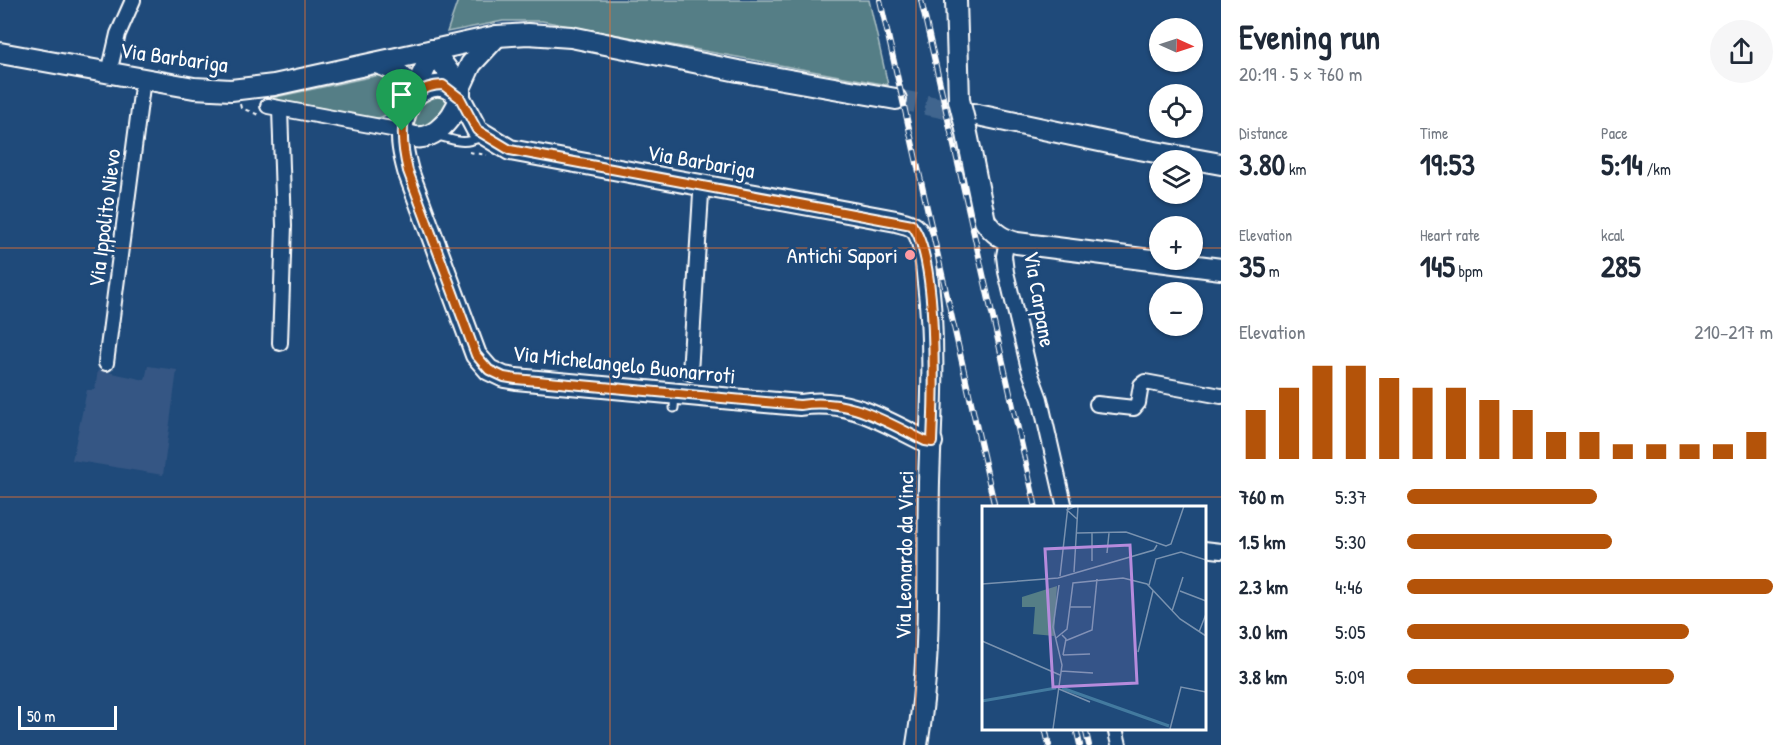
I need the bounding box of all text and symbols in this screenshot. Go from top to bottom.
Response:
text: Evening run [1239,15,1380,59]
north arrow [1149,18,1203,72]
map controls [1149,18,1203,336]
button: share [1710,20,1773,83]
street label: Via Barbariga [118,35,230,79]
text: 20:19 · 5 × 760 m [1239,60,1362,87]
pin [376,69,427,131]
icon: arrive [385,78,418,111]
button: locate [1149,84,1203,138]
text: Distance [1239,122,1288,144]
text: Time [1420,122,1448,144]
text: Pace [1601,122,1628,144]
street label: Via Barbariga [645,137,758,185]
text: 3.80 [1239,144,1285,184]
text: 19:53 [1420,144,1475,184]
text: 5:14 [1601,144,1643,184]
street label: Via Ippolito Nievo [81,147,127,289]
button: layers [1149,150,1203,204]
text: km [1285,158,1307,180]
text: /km [1643,158,1671,180]
button: + [1149,216,1203,270]
text: Elevation [1239,224,1292,246]
text: Heart rate [1420,224,1480,246]
text: kcal [1601,224,1624,246]
place label: Antichi Sapori [787,240,898,270]
text: 35 [1239,246,1265,286]
text: 145 [1420,246,1455,286]
text: 285 [1601,246,1641,286]
marker: Antichi Sapori [903,248,917,262]
street label: Via Carpane [1017,249,1063,350]
text: m [1265,260,1280,282]
text: bpm [1455,260,1483,282]
button: − [1149,282,1203,336]
text: Elevation [1239,318,1305,345]
text: 210–217 m [1694,318,1773,345]
street label: Via Michelangelo Buonarroti [511,337,737,391]
street label: Via Leonardo da Vinci [888,470,920,640]
text: 760 m [1239,483,1284,510]
text: 5:37 [1335,483,1367,510]
inset map [982,506,1206,730]
text: 1.5 km [1239,528,1286,555]
text: 5:30 [1335,528,1366,555]
text: 2.3 km [1239,573,1288,600]
text: 4:46 [1335,573,1363,600]
text: 3.0 km [1239,618,1288,645]
text: 5:05 [1335,618,1366,645]
text: 3.8 km [1239,663,1287,690]
text: 5:09 [1335,663,1364,690]
scale bar [18,703,117,730]
text: 50 m [27,705,56,727]

